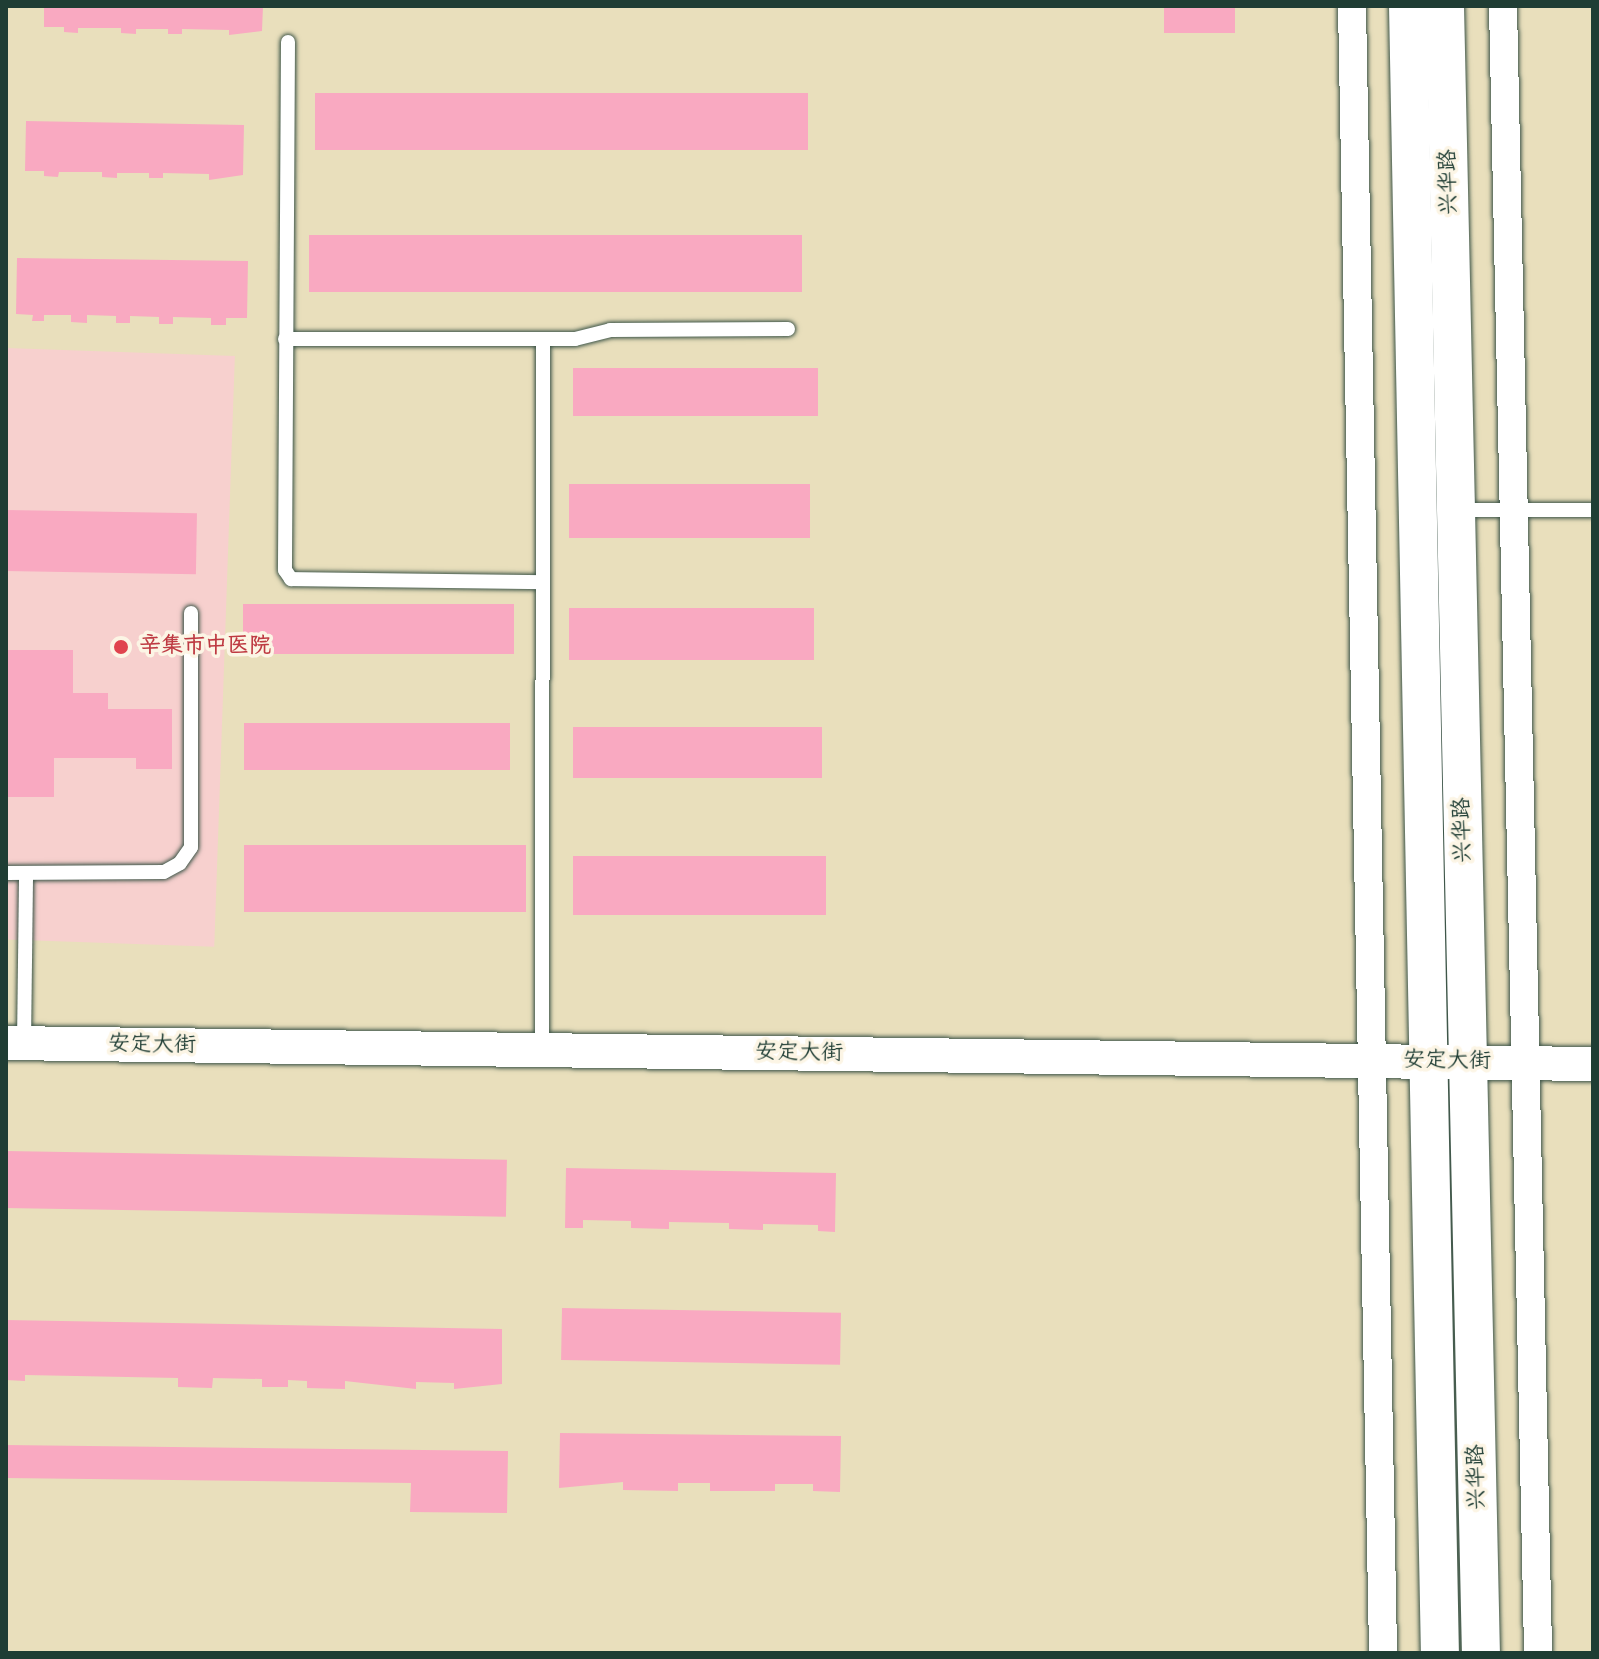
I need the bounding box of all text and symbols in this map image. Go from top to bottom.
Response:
street label: 兴华路 [1435,149,1463,215]
place label: 辛集市中医院 [139,634,271,660]
marker: 辛集市中医院 [110,636,132,658]
street label: 兴华路 [1449,797,1477,863]
street label: 安定大街 [108,1031,196,1059]
street label: 安定大街 [755,1039,843,1067]
street label: 安定大街 [1403,1047,1491,1075]
street label: 兴华路 [1463,1444,1491,1510]

